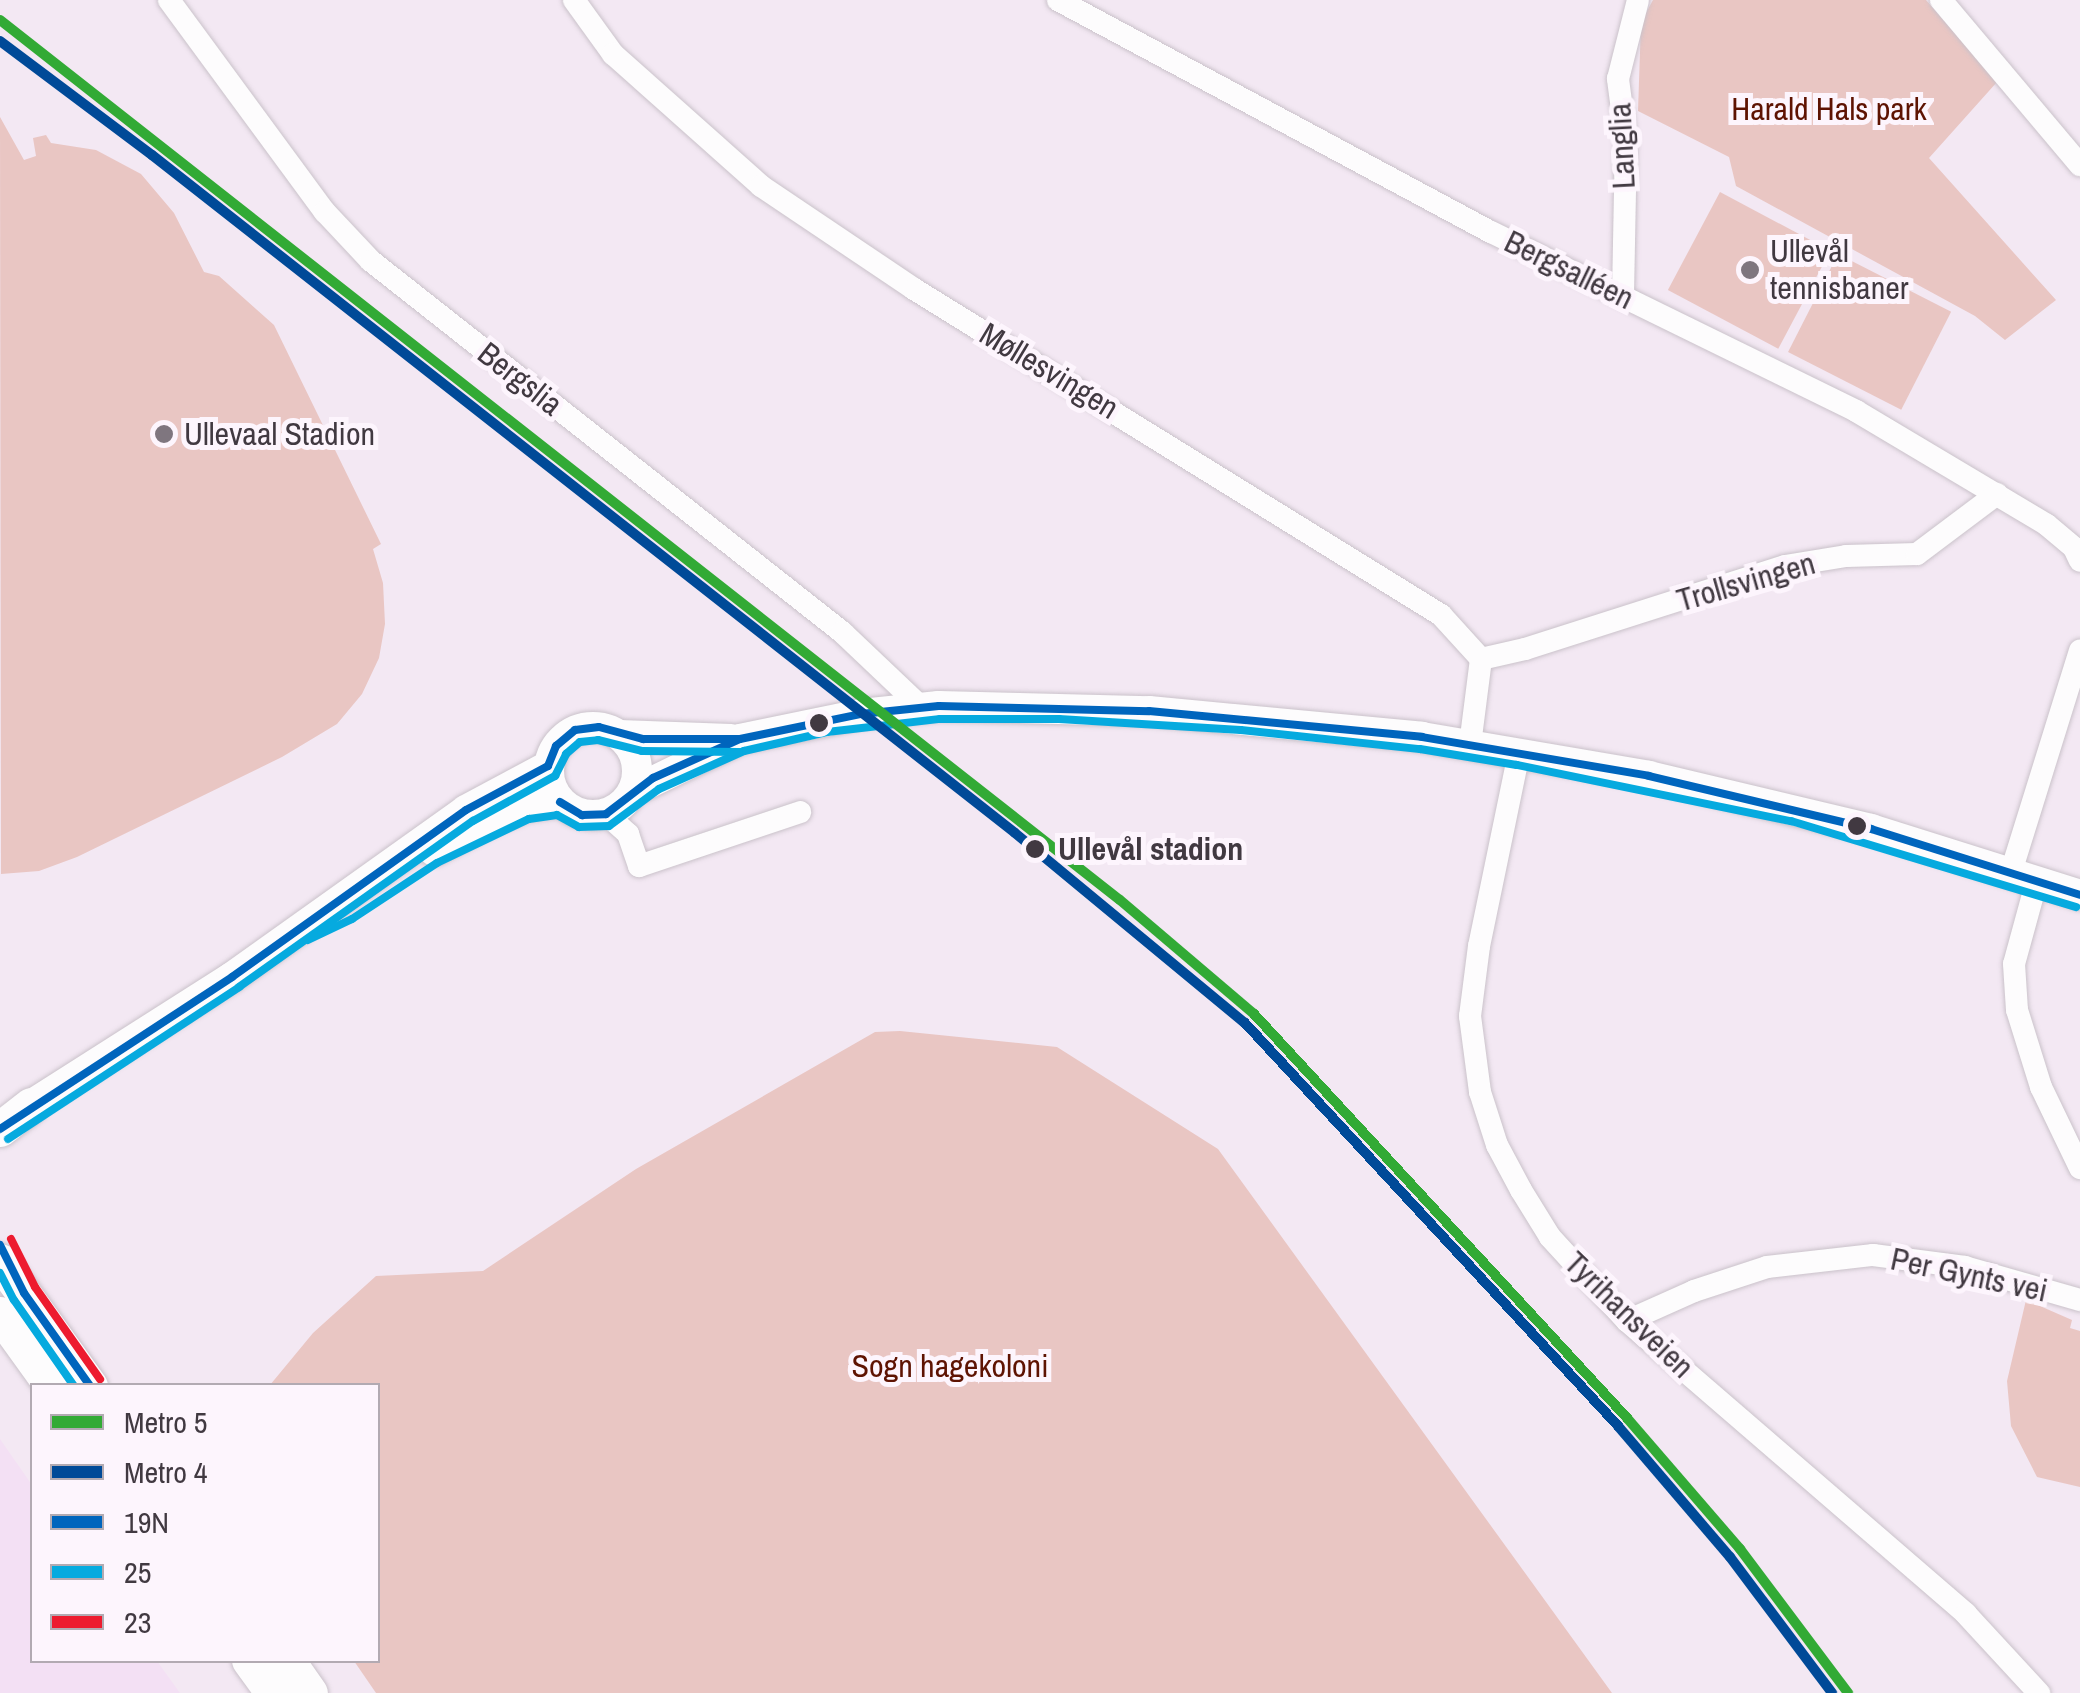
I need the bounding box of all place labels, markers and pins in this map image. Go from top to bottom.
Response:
place label: Ullevål tennisbaner [1770,233,1909,308]
marker: Ullevål tennisbaner [1739,259,1761,281]
place label: Ullevaal Stadion [184,415,375,453]
marker: Ullevaal Stadion [153,423,175,445]
unlabelled marker [809,713,829,733]
unlabelled marker [1847,816,1867,836]
place label: Ullevål stadion [1058,830,1243,868]
marker: Ullevål stadion [1022,836,1048,862]

